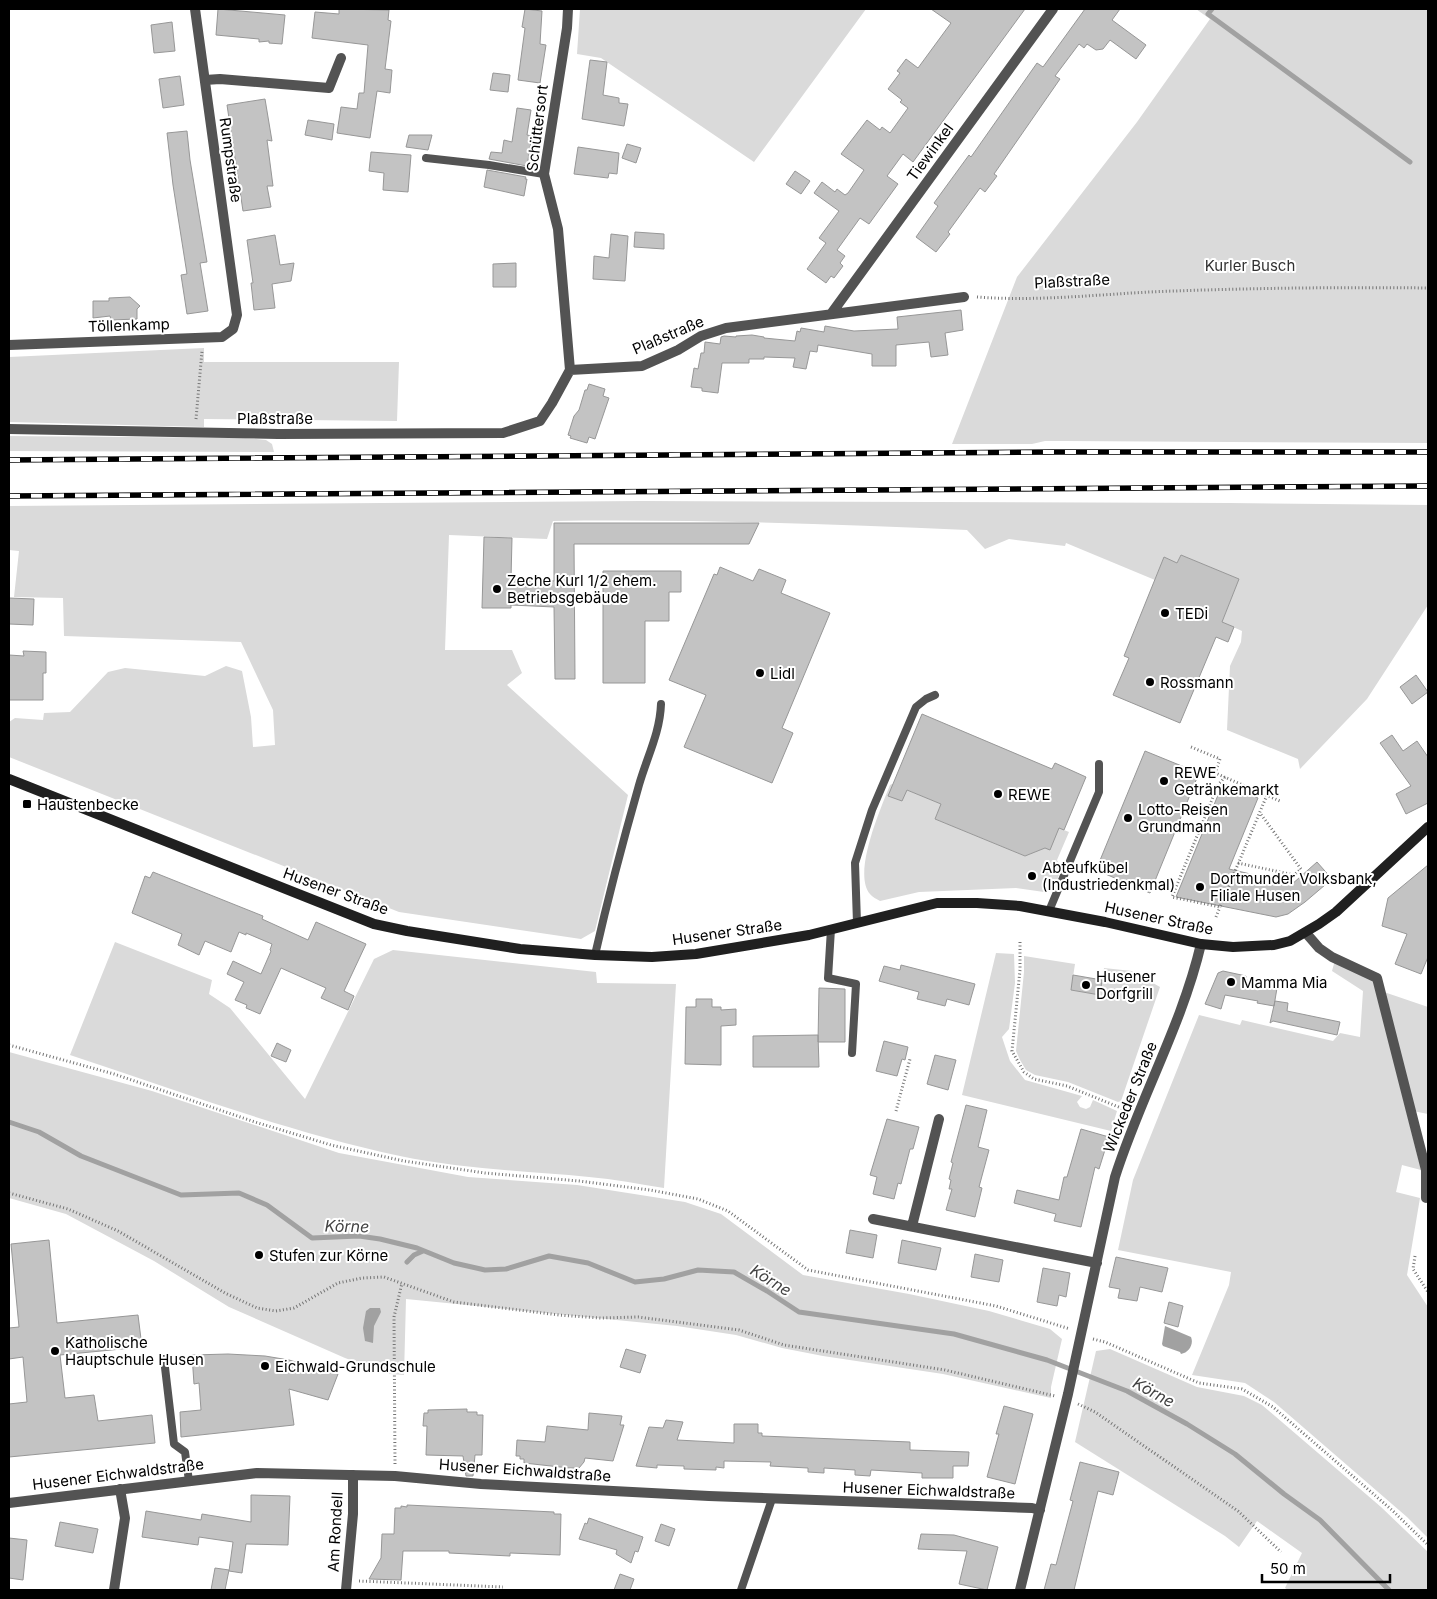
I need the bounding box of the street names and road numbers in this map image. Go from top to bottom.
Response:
street label: Schüttersort [522,83,552,172]
street label: Rumpstraße [216,116,246,204]
street label: Tiewinkel [903,119,957,185]
street label: Plaßstraße [1034,270,1110,292]
street label: Plaßstraße [629,311,707,359]
street label: Töllenkamp [88,314,170,336]
street label: Plaßstraße [237,409,313,428]
street label: Husener Straße [281,863,391,919]
street label: Husener Straße [1103,897,1215,939]
street label: Husener Straße [671,915,783,949]
street label: Wickeder Straße [1099,1039,1161,1155]
street label: Husener Eichwaldstraße [31,1454,205,1494]
street label: Husener Eichwaldstraße [438,1455,612,1485]
street label: Husener Eichwaldstraße [842,1477,1016,1503]
street label: Am Rondell [323,1491,347,1573]

